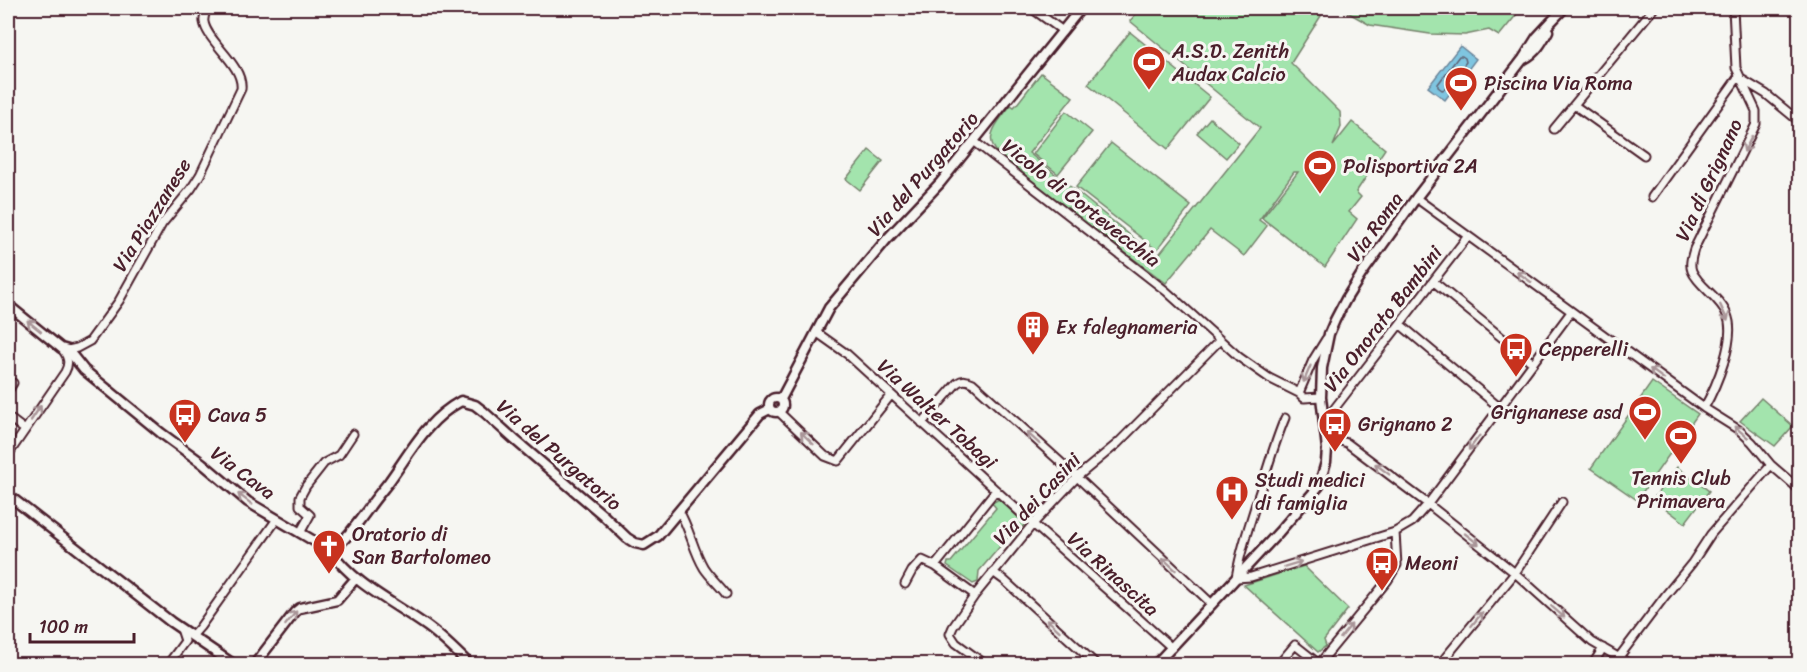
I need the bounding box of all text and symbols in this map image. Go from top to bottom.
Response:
place label: A.S.D. Zenith Audax Calcio [1171,34,1289,92]
sports icon: A.S.D. Zenith Audax Calcio [1131,44,1167,91]
sports icon: Piscina Via Roma [1443,65,1479,112]
place label: Piscina Via Roma [1484,66,1633,101]
street label: Via del Purgatorio [858,103,988,245]
street label: Via di Grignano [1665,113,1753,247]
street label: Vicolo di Cortevecchia [994,129,1168,277]
one-way arrow [1741,134,1753,152]
sports icon: Polisportiva 2A [1302,148,1338,195]
place label: Polisportiva 2A [1343,149,1478,184]
street label: Via Piazzanese [103,151,201,279]
street label: Via Roma [1337,184,1413,270]
street label: Via Onorato Bambini [1314,237,1453,400]
one-way arrow [1517,271,1533,284]
one-way arrow [1719,304,1731,322]
building icon: Ex falegnameria [1015,309,1051,356]
place label: Ex falegnameria [1056,310,1198,345]
one-way arrow [26,320,42,333]
bus stop icon: Cepperelli [1498,331,1534,378]
place label: Cepperelli [1539,332,1629,367]
street label: Via Walter Tobagi [869,350,1007,479]
one-way arrow [1301,364,1312,382]
one-way arrow [1649,368,1665,380]
street label: Via del Purgatorio [488,390,630,520]
sports icon: Grignanese asd [1627,394,1663,441]
place label: Grignanese asd [1491,395,1623,430]
bus stop icon: Cava 5 [167,397,203,444]
place label: Cava 5 [208,398,267,433]
one-way arrow [30,405,42,422]
bus stop icon: Grignano 2 [1317,406,1353,453]
place label: Grignano 2 [1358,407,1453,442]
sports icon: Tennis Club Primavera [1663,418,1699,465]
one-way arrow [1733,426,1749,439]
one-way arrow [800,431,815,446]
one-way arrow [1026,431,1041,445]
one-way arrow [1468,435,1480,451]
street label: Via Cava [203,437,283,509]
street label: Via dei Casini [984,443,1091,554]
place label: Tennis Club Primavera [1631,461,1731,519]
place label: Studi medici di famiglia [1255,463,1366,521]
one-way arrow [1374,463,1390,475]
hospital icon: Studi medici di famiglia [1214,474,1250,521]
one-way arrow [237,493,253,505]
place label: Oratorio di San Bartolomeo [352,517,491,575]
street label: Via Rinascita [1059,523,1167,625]
church icon: Oratorio di San Bartolomeo [311,528,347,575]
one-way arrow [1463,532,1479,545]
bus stop icon: Meoni [1364,545,1400,592]
place label: Meoni [1405,546,1459,581]
one-way arrow [1162,557,1177,571]
one-way arrow [1283,558,1302,569]
one-way arrow [1550,605,1565,619]
scale bar [30,606,134,644]
text: 100 m [39,611,88,643]
one-way arrow [284,611,297,627]
one-way arrow [1471,611,1484,627]
one-way arrow [1045,618,1060,632]
one-way arrow [1339,624,1352,640]

